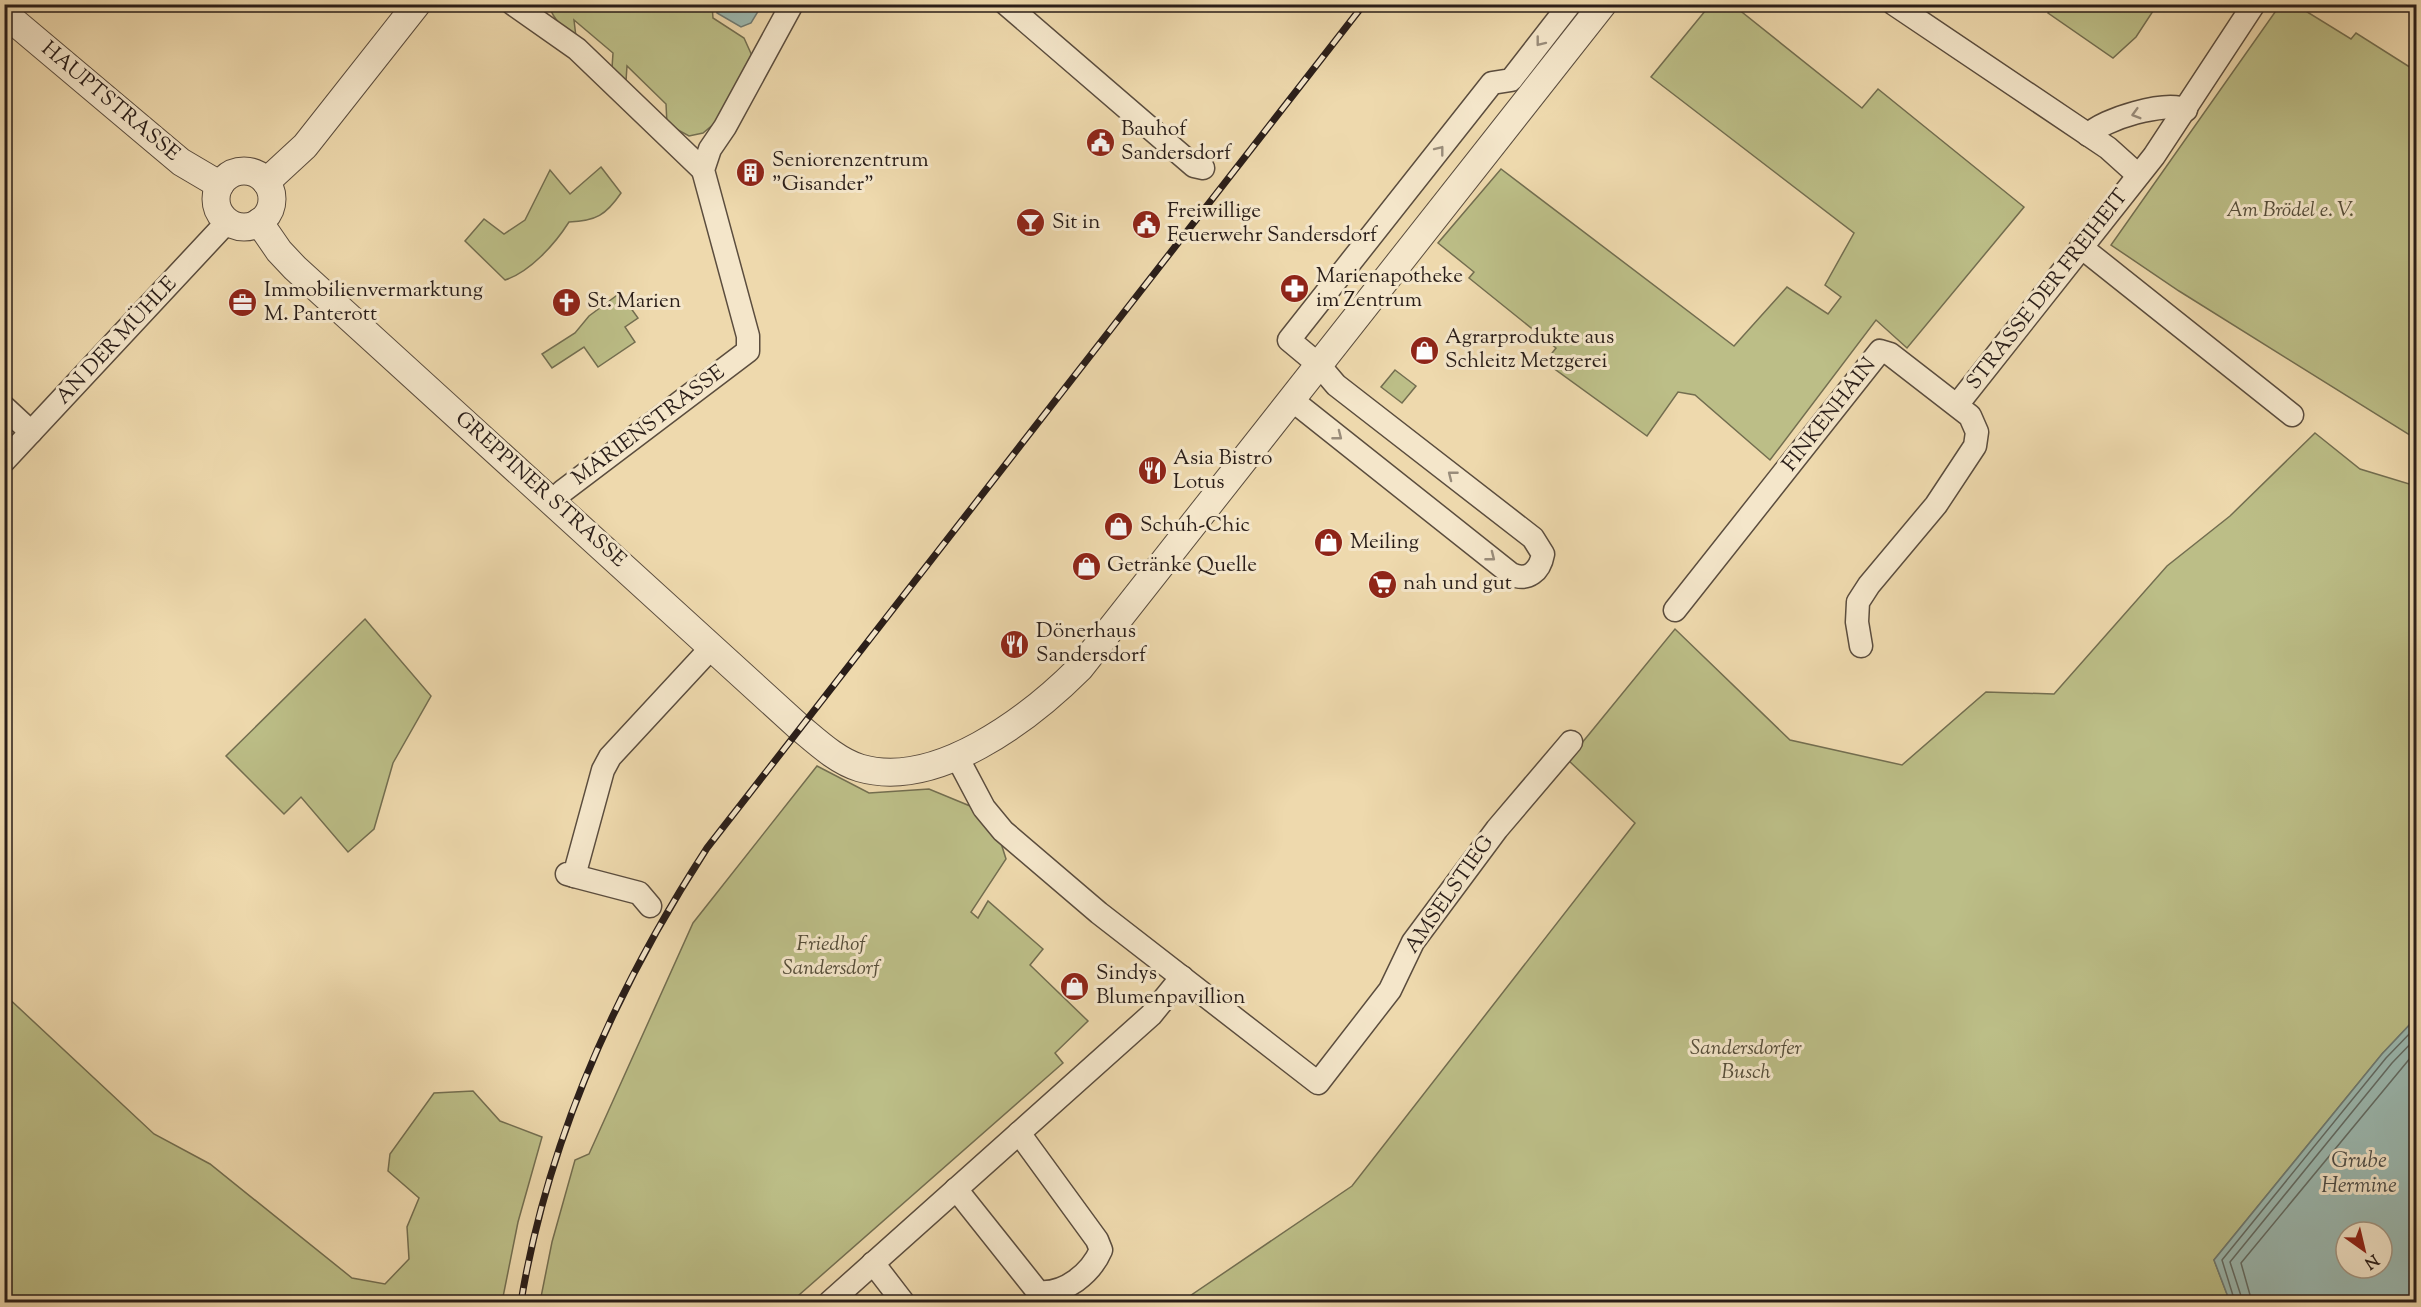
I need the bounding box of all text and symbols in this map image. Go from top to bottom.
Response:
street label: HAUPTSTRASSE [34,35,186,169]
one-way arrow [1537,36,1548,47]
one-way arrow [2131,107,2142,119]
place label: Bauhof Sandersdorf [1121,115,1233,169]
public building icon: Bauhof Sandersdorf [1084,126,1116,158]
place label: Seniorenzentrum "Gisander" [772,146,929,200]
one-way arrow [1433,146,1444,157]
building icon: Seniorenzentrum "Gisander" [735,157,767,189]
street label: STRASSE DER FREIHEIT [1960,183,2136,397]
park label: Am Brödel e. V. [2226,196,2354,226]
place label: Freiwillige Feuerwehr Sandersdorf [1167,197,1379,251]
bar icon: Sit in [1015,207,1047,239]
place label: Sit in [1052,208,1100,238]
public building icon: Freiwillige Feuerwehr Sandersdorf [1130,208,1162,240]
place label: Marienapotheke im Zentrum [1316,262,1463,316]
street label: AN DER MÜHLE [50,270,185,412]
pharmacy icon: Marienapotheke im Zentrum [1279,273,1311,305]
place label: Immobilienvermarktung M. Panterott [264,276,483,330]
church icon: St. Marien [550,286,582,318]
office icon: Immobilienvermarktung M. Panterott [227,287,259,319]
place label: St. Marien [587,287,681,317]
place label: Agrarprodukte aus Schleitz Metzgerei [1445,323,1614,377]
shop icon: Agrarprodukte aus Schleitz Metzgerei [1408,334,1440,366]
street label: FINKENHAIN [1776,352,1884,478]
street label: MARIENSTRASSE [566,358,732,494]
street label: GREPPINER STRASSE [448,405,633,575]
one-way arrow [1331,429,1342,440]
place label: Asia Bistro Lotus [1173,444,1272,498]
restaurant icon: Asia Bistro Lotus [1136,455,1168,487]
one-way arrow [1448,471,1459,482]
shop icon: Schuh-Chic [1103,510,1135,542]
place label: Schuh-Chic [1140,511,1250,541]
shop icon: Meiling [1313,527,1345,559]
place label: Meiling [1350,528,1419,558]
shop icon: Getränke Quelle [1070,550,1102,582]
one-way arrow [1484,550,1495,561]
place label: Getränke Quelle [1107,551,1257,581]
supermarket icon: nah und gut [1366,568,1398,600]
place label: nah und gut [1403,569,1512,599]
place label: Dönerhaus Sandersdorf [1036,617,1148,671]
restaurant icon: Dönerhaus Sandersdorf [999,628,1031,660]
street label: AMSELSTIEG [1398,830,1502,960]
park label: Friedhof Sandersdorf [783,930,882,984]
place label: Sindys Blumenpavillion [1096,959,1245,1013]
shop icon: Sindys Blumenpavillion [1059,970,1091,1002]
park label: Sandersdorfer Busch [1690,1034,1803,1088]
water label: Grube Hermine [2321,1146,2397,1203]
north arrow [2334,1220,2394,1280]
text: N [2359,1247,2383,1274]

